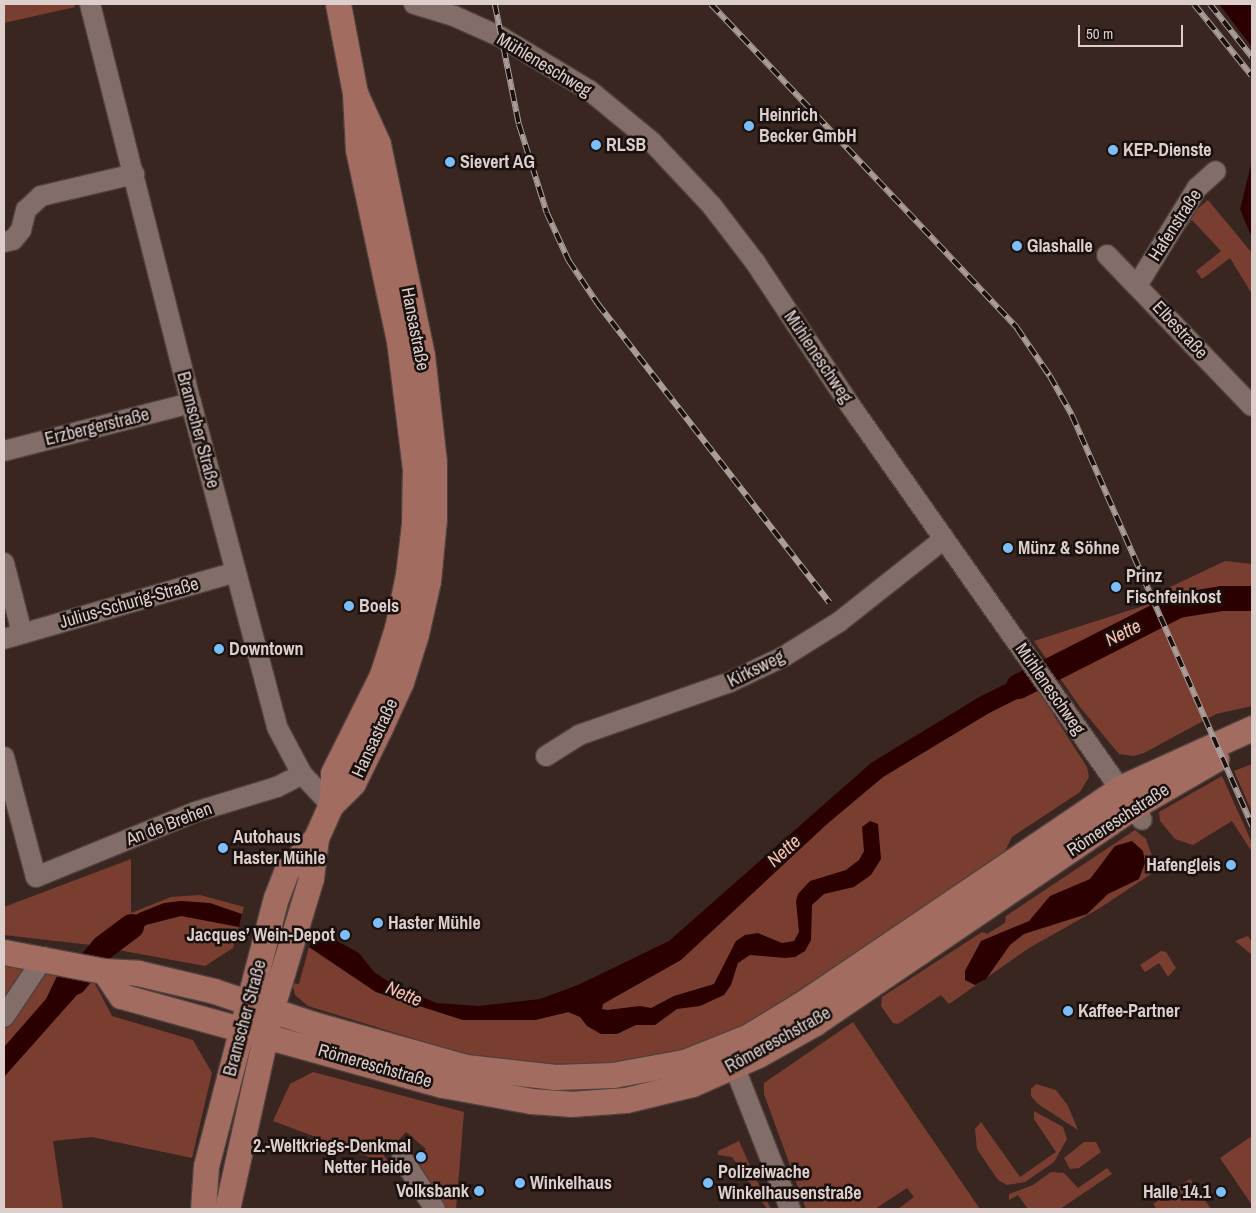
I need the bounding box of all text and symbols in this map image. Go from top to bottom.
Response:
scale bar [1081,15,1186,47]
text: 50 m [1086,23,1113,44]
street label: Mühleneschweg [493,28,595,102]
place label: Heinrich Becker GmbH [759,105,857,148]
marker: Heinrich Becker GmbH [743,120,755,132]
place label: RLSB [606,134,646,156]
marker: RLSB [590,139,602,151]
place label: KEP-Dienste [1123,139,1212,161]
marker: KEP-Dienste [1107,144,1119,156]
place label: Sievert AG [460,151,535,173]
marker: Sievert AG [444,156,456,168]
street label: Hafenstraße [1144,185,1206,265]
place label: Glashalle [1027,235,1093,257]
marker: Glashalle [1011,240,1023,252]
street label: Hansastraße [396,285,434,373]
street label: Elbestraße [1148,297,1212,363]
street label: Mühleneschweg [779,307,857,407]
street label: Bramscher Straße [172,369,224,491]
street label: Erzbergerstraße [43,404,151,450]
place label: Münz & Söhne [1018,537,1120,559]
marker: Münz & Söhne [1002,542,1014,554]
place label: Prinz Fischfeinkost [1126,566,1221,608]
street label: Julius-Schurig-Straße [57,573,201,633]
marker: Prinz Fischfeinkost [1110,581,1122,593]
place label: Boels [359,595,399,617]
marker: Boels [343,600,355,612]
water label: Nette [1101,614,1145,652]
place label: Downtown [229,638,304,660]
street label: Mühleneschweg [1011,639,1089,739]
marker: Downtown [213,643,225,655]
street label: Kirksweg [724,646,788,692]
street label: Hansastraße [347,695,403,781]
street label: Römereschstraße [1063,779,1173,861]
street label: An de Brehen [123,798,215,850]
place label: Autohaus Haster Mühle [233,827,326,870]
water label: Nette [763,830,805,872]
marker: Autohaus Haster Mühle [217,842,229,854]
place label: Hafengleis [1146,854,1221,876]
marker: Hafengleis [1225,859,1237,871]
place label: Haster Mühle [388,912,481,934]
marker: Haster Mühle [372,917,384,929]
place label: Jacques’ Wein-Depot [186,924,335,946]
marker: Jacques’ Wein-Depot [339,929,351,941]
street label: Bramscher Straße [219,957,271,1079]
water label: Nette [382,976,426,1012]
place label: Kaffee-Partner [1078,1000,1180,1022]
street label: Römereschstraße [721,1002,835,1078]
marker: Kaffee-Partner [1062,1005,1074,1017]
street label: Römereschstraße [316,1039,434,1093]
place label: 2.-Weltkriegs-Denkmal Netter Heide [253,1136,411,1178]
marker: 2.-Weltkriegs-Denkmal Netter Heide [415,1151,427,1163]
place label: Polizeiwache Winkelhausenstraße [718,1162,861,1204]
place label: Winkelhaus [530,1172,612,1194]
marker: Winkelhaus [514,1177,526,1189]
marker: Polizeiwache Winkelhausenstraße [702,1177,714,1189]
place label: Volksbank [396,1180,469,1202]
place label: Halle 14.1 [1143,1181,1211,1203]
marker: Volksbank [473,1185,485,1197]
marker: Halle 14.1 [1215,1186,1227,1198]

